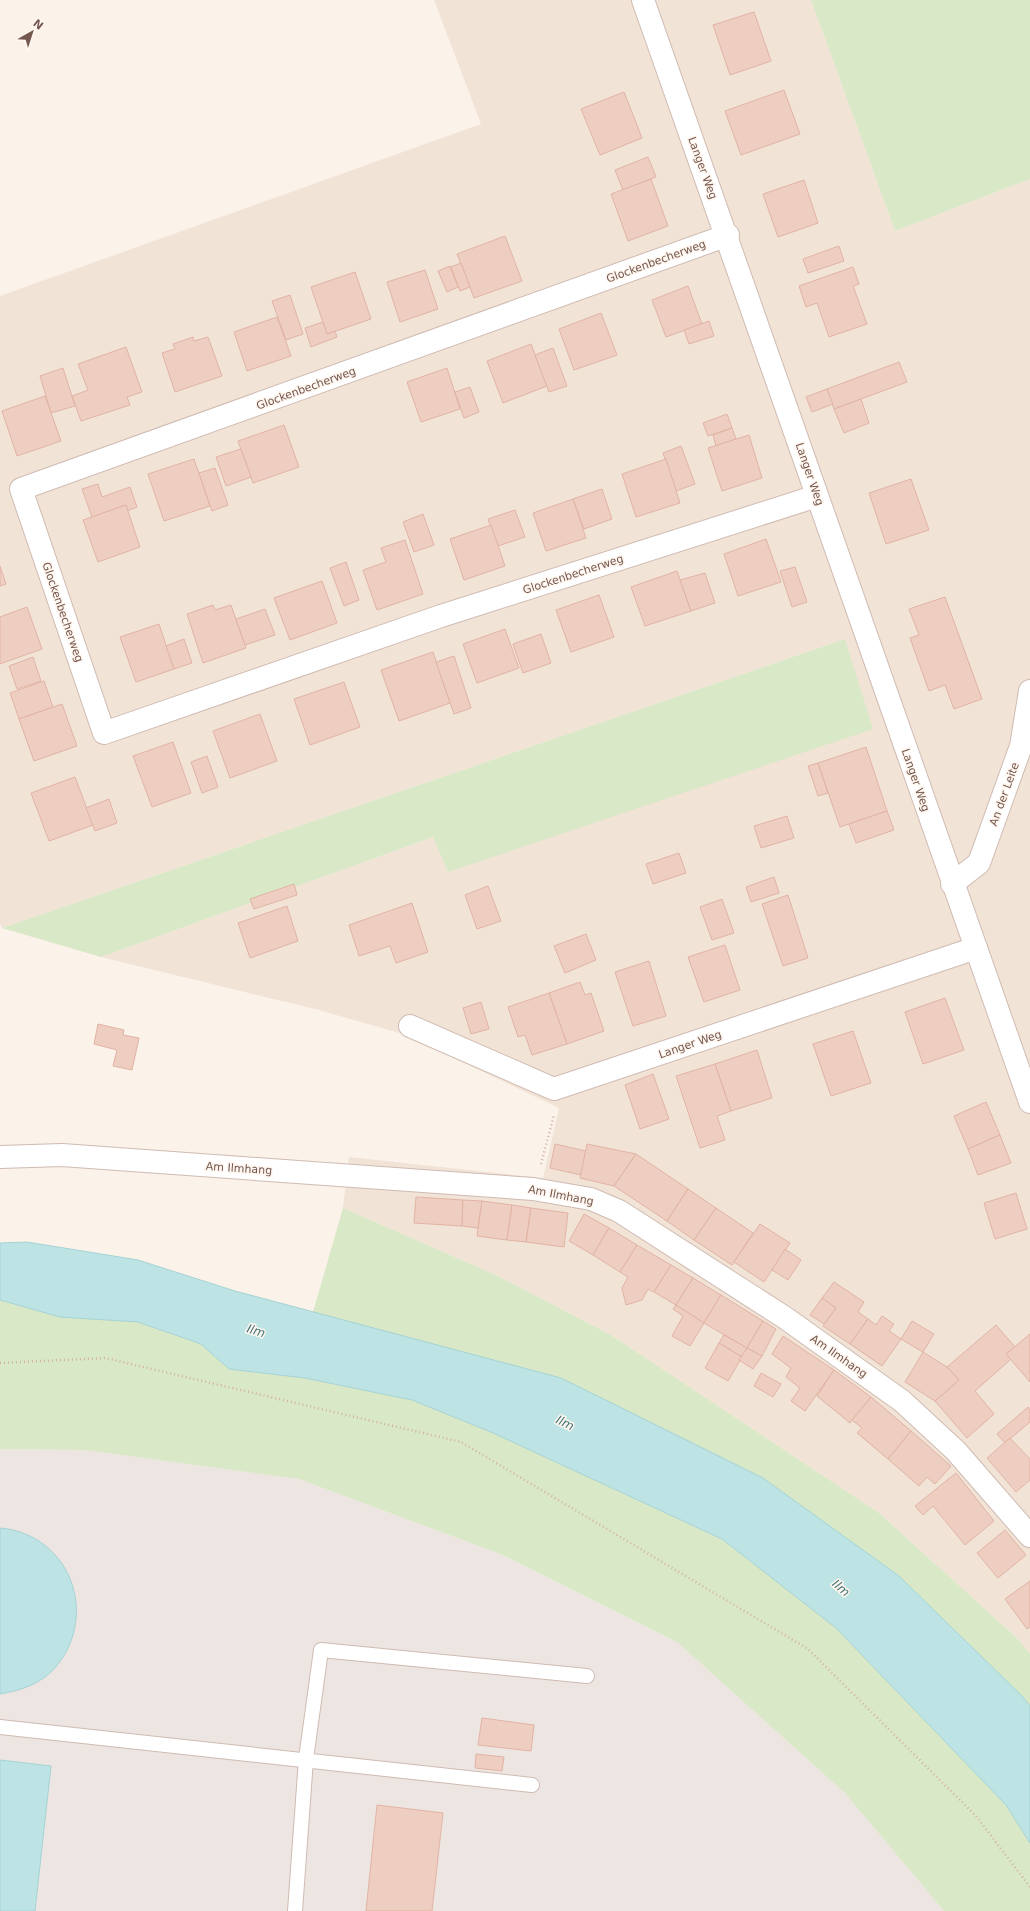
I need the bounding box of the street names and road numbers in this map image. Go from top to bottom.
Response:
street label: Langer Weg [685,135,720,201]
street label: Glockenbecherweg [605,237,708,286]
street label: Glockenbecherweg [255,364,358,413]
street label: Langer Weg [793,441,826,507]
street label: Glockenbecherweg [521,552,625,597]
street label: Glockenbecherweg [39,560,86,664]
street label: Langer Weg [899,747,932,813]
street label: An der Leite [987,760,1022,828]
street label: Langer Weg [657,1028,723,1061]
street label: Am Ilmhang [205,1160,273,1177]
street label: Am Ilmhang [527,1183,595,1208]
street label: Am Ilmhang [808,1332,870,1381]

